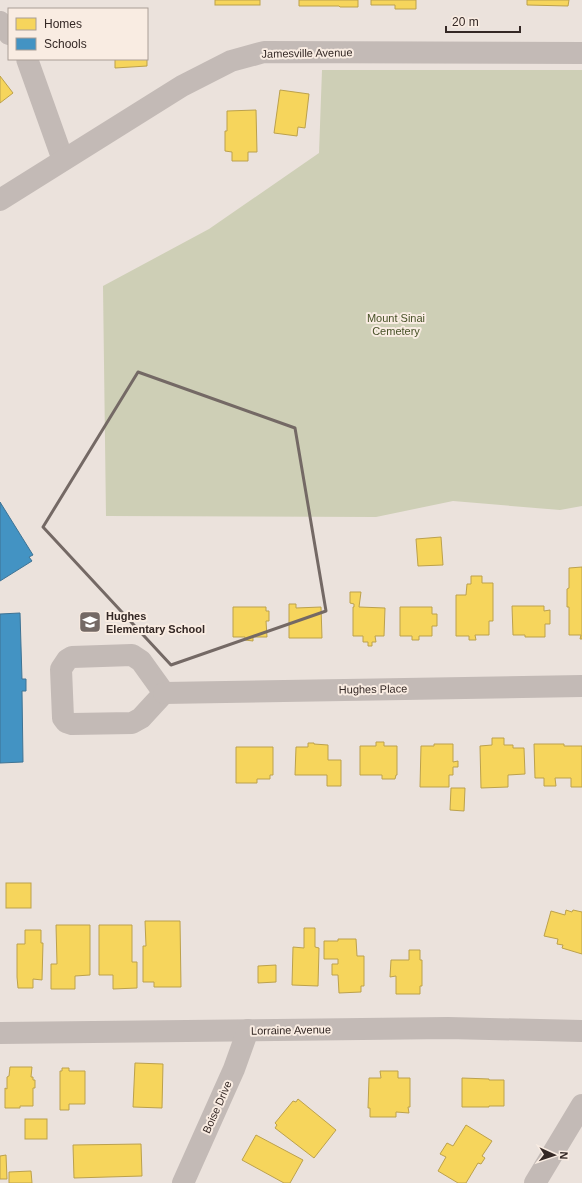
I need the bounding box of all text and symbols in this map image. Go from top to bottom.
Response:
legend [8,8,148,60]
scale bar [446,8,520,34]
text: 20 m [452,15,479,29]
text: Homes [44,17,82,31]
text: Schools [44,37,87,51]
street label: Jamesville Avenue [261,46,353,60]
park label: Mount Sinai Cemetery [367,312,425,337]
school or university icon: Hughes Elementary School [77,609,103,635]
place label: Hughes Elementary School [106,610,205,635]
street label: Hughes Place [339,682,407,696]
street label: Lorraine Avenue [251,1023,331,1037]
street label: Boise Drive [200,1079,234,1135]
north arrow [534,1135,574,1175]
text: N [558,1151,570,1160]

